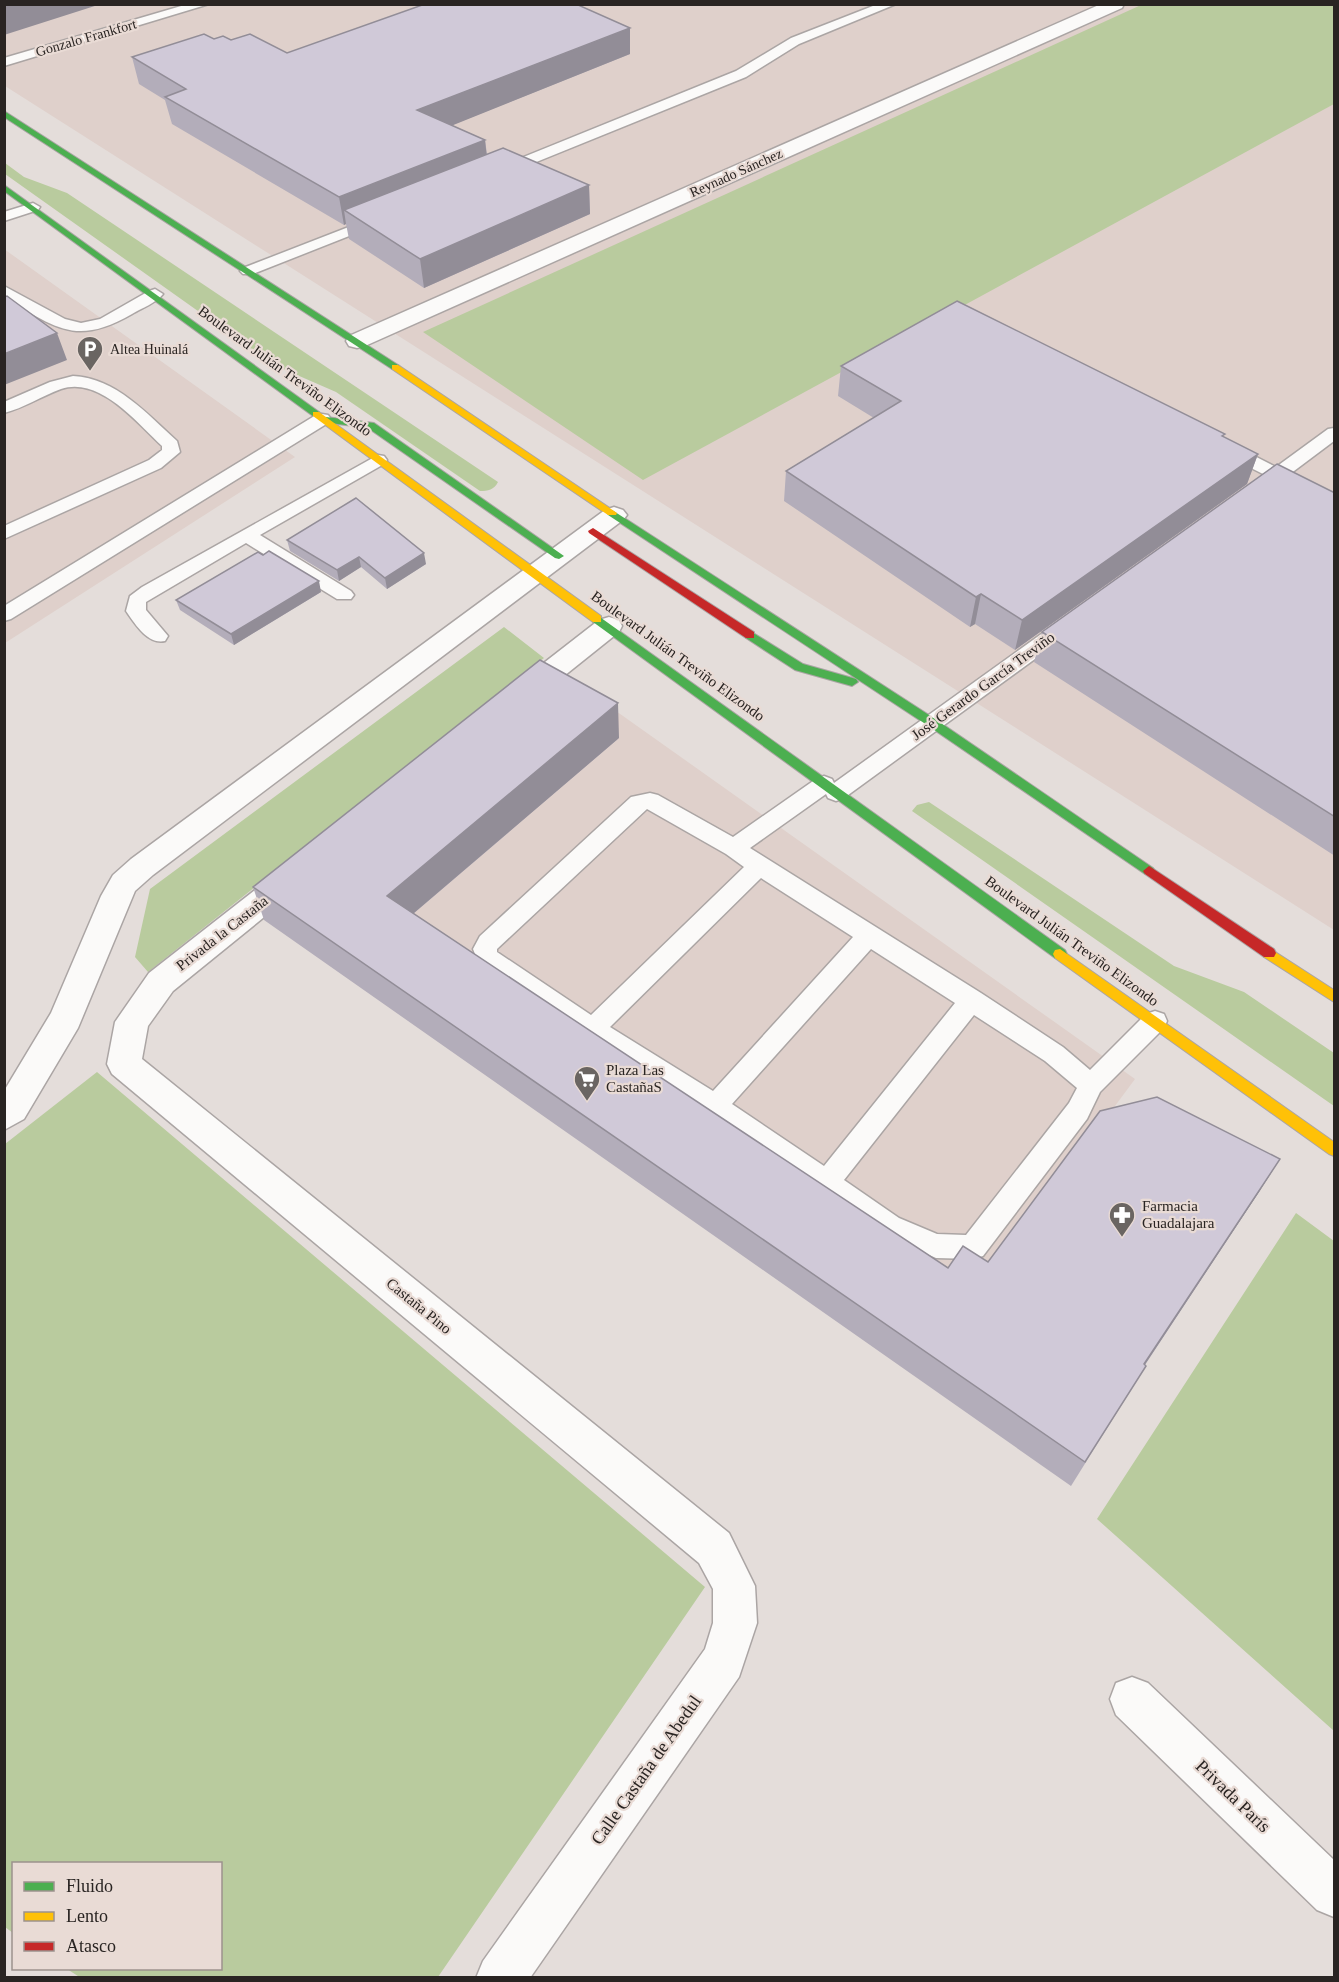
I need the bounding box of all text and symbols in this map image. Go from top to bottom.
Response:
street label: Gonzalo Frankfort [34,16,138,60]
street label: Reynado Sánchez [687,146,785,200]
street label: Boulevard Julián Treviño Elizondo [195,303,375,439]
parking icon: Altea Huinalá [75,334,105,372]
place label: Altea Huinalá [110,342,189,357]
street label: Boulevard Julián Treviño Elizondo [588,588,768,724]
street label: José Gerardo García Treviño [908,629,1058,743]
street label: Boulevard Julián Treviño Elizondo [982,873,1162,1009]
street label: Privada la Castaña [173,892,271,974]
place label: Plaza Las CastañaS [606,1062,664,1095]
supermarket icon: Plaza Las CastañaS [572,1064,602,1102]
place label: Farmacia Guadalajara [1142,1198,1215,1231]
pharmacy icon: Farmacia Guadalajara [1107,1200,1137,1238]
street label: Castaña Pino [383,1275,455,1337]
street label: Calle Castaña de Abedul [587,1692,705,1848]
street label: Privada París [1192,1756,1274,1836]
legend [12,1862,222,1970]
text: Fluido [66,1876,113,1896]
text: Lento [66,1906,108,1926]
text: Atasco [66,1936,116,1956]

